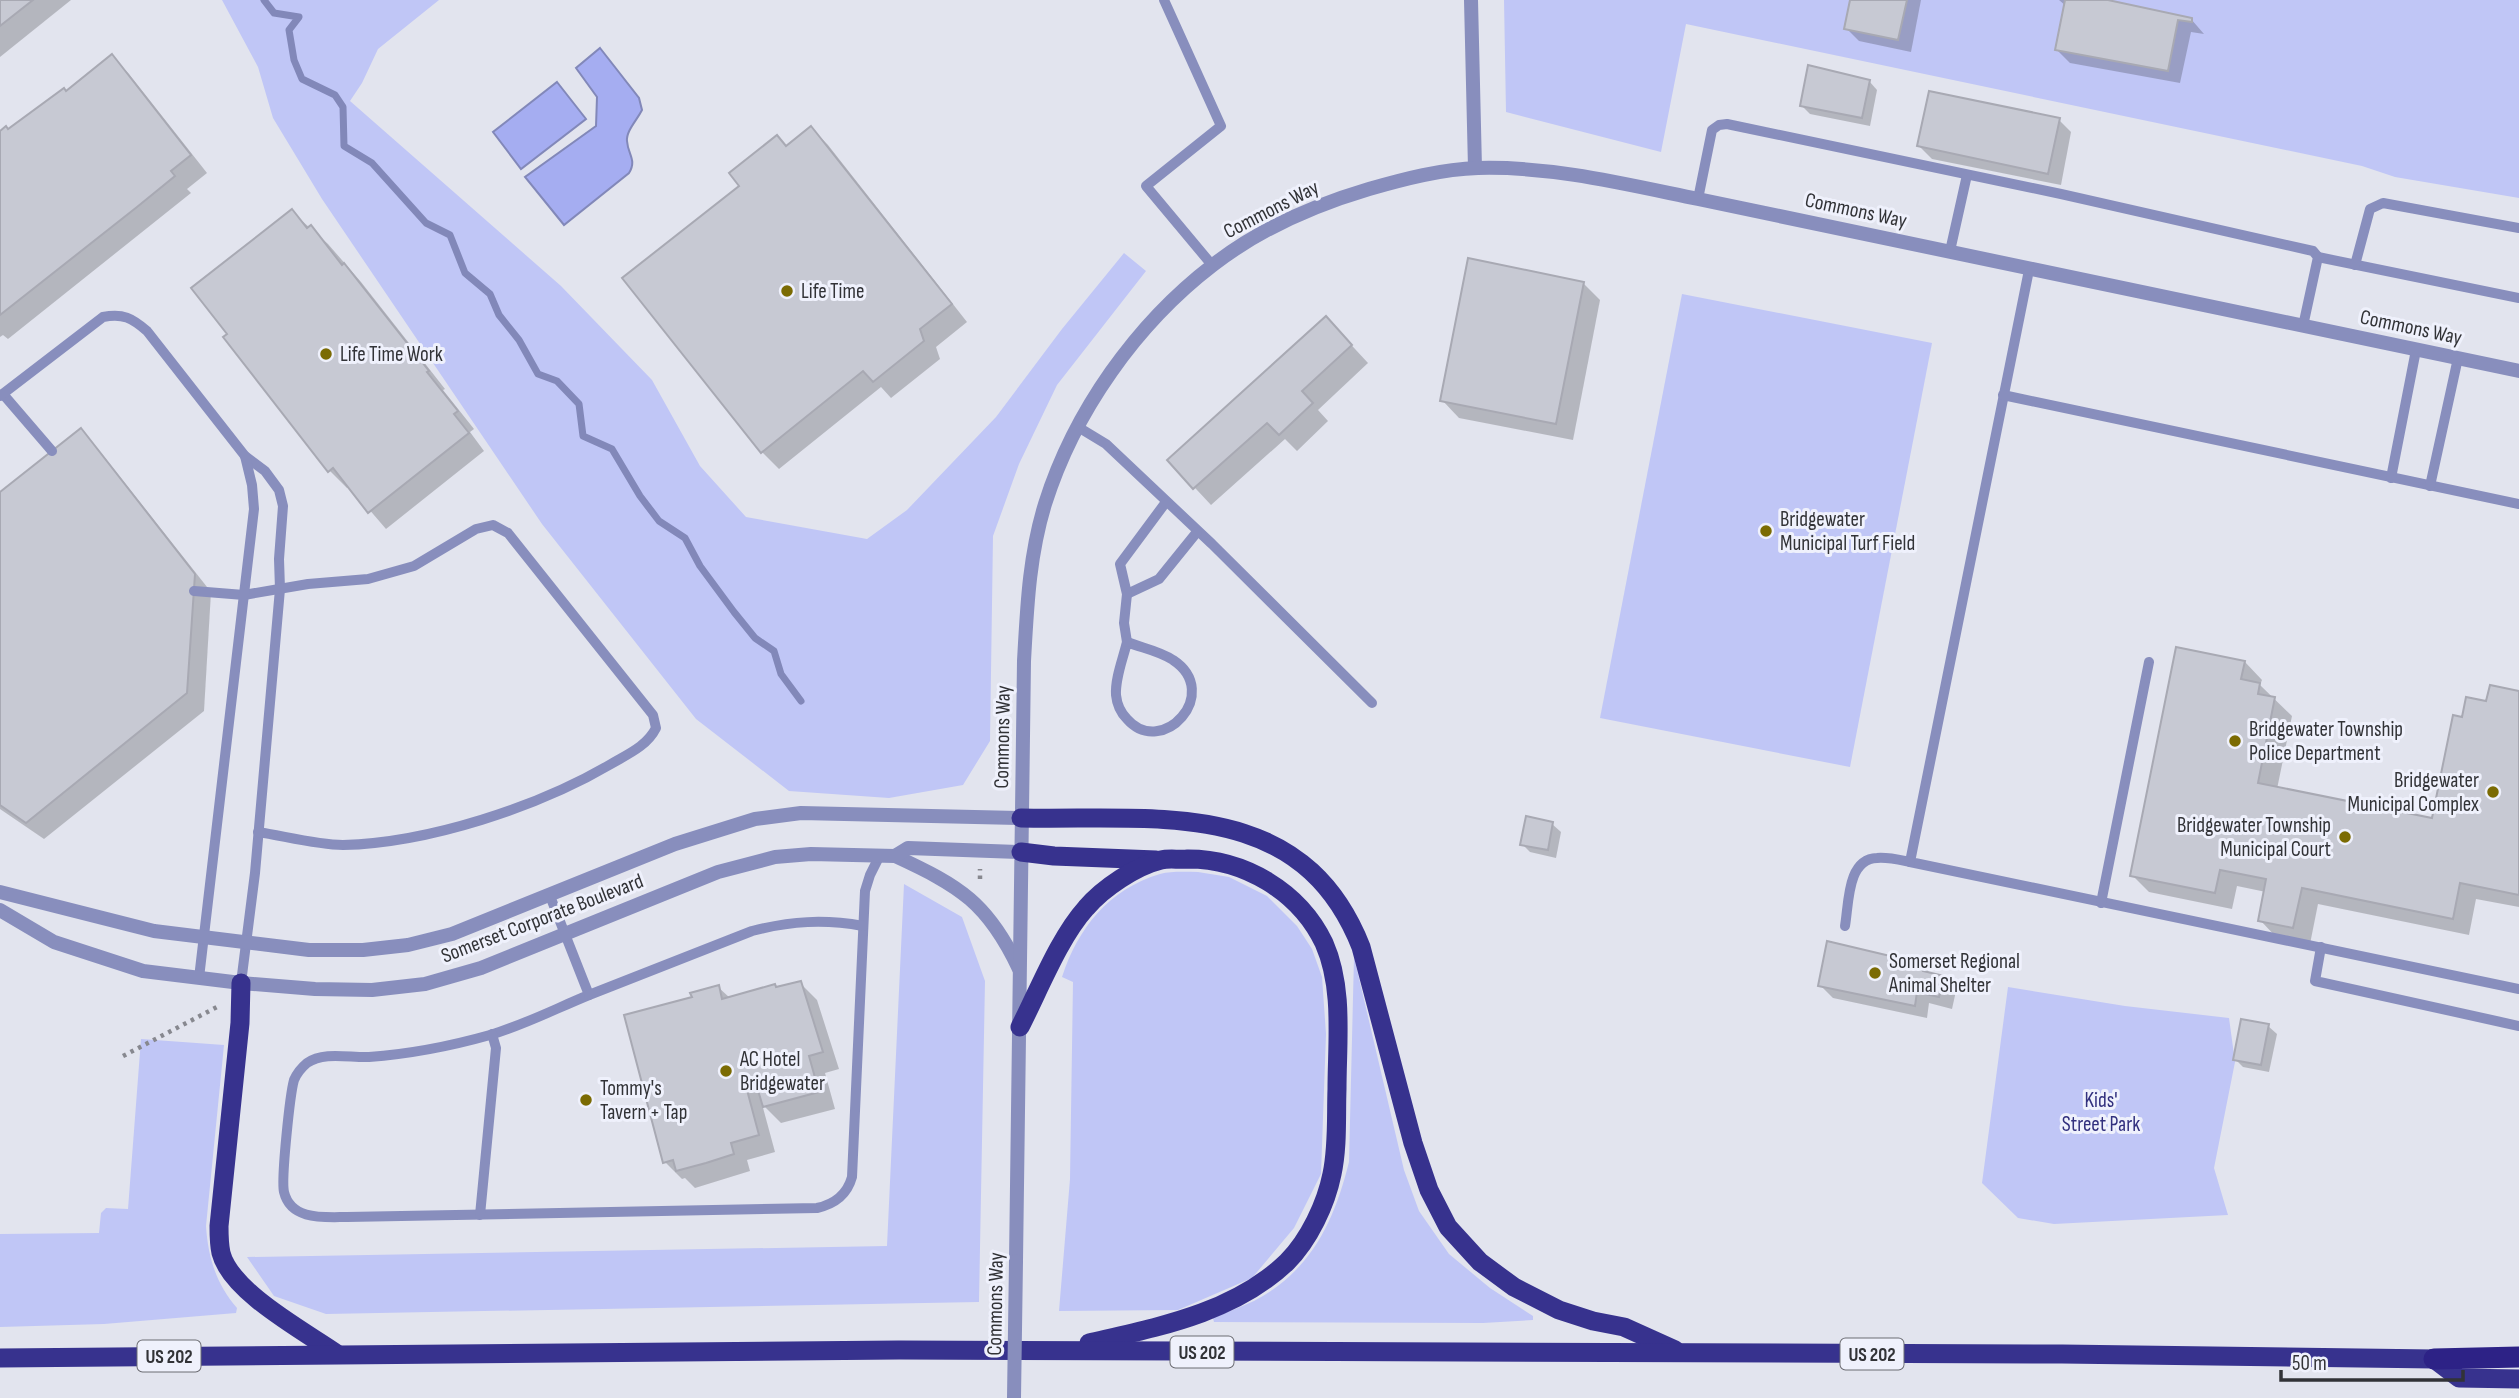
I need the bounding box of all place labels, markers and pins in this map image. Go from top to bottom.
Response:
place label: Life Time [801,279,864,304]
marker: Life Time [779,283,795,299]
place label: Life Time Work [340,342,443,367]
marker: Life Time Work [318,346,334,362]
place label: Bridgewater Municipal Turf Field [1780,507,1915,556]
marker: Bridgewater Municipal Turf Field [1758,523,1774,539]
place label: Bridgewater Township Police Department [2249,717,2403,766]
marker: Bridgewater Township Police Department [2227,733,2243,749]
place label: Bridgewater Municipal Complex [2348,768,2479,817]
marker: Bridgewater Municipal Complex [2485,784,2501,800]
place label: Bridgewater Township Municipal Court [2177,813,2331,862]
marker: Bridgewater Township Municipal Court [2337,829,2353,845]
place label: Somerset Regional Animal Shelter [1888,949,2020,998]
marker: Somerset Regional Animal Shelter [1867,965,1883,981]
place label: AC Hotel Bridgewater [739,1047,825,1096]
marker: AC Hotel Bridgewater [718,1063,734,1079]
place label: Tommy's Tavern + Tap [600,1076,687,1125]
marker: Tommy's Tavern + Tap [578,1092,594,1108]

